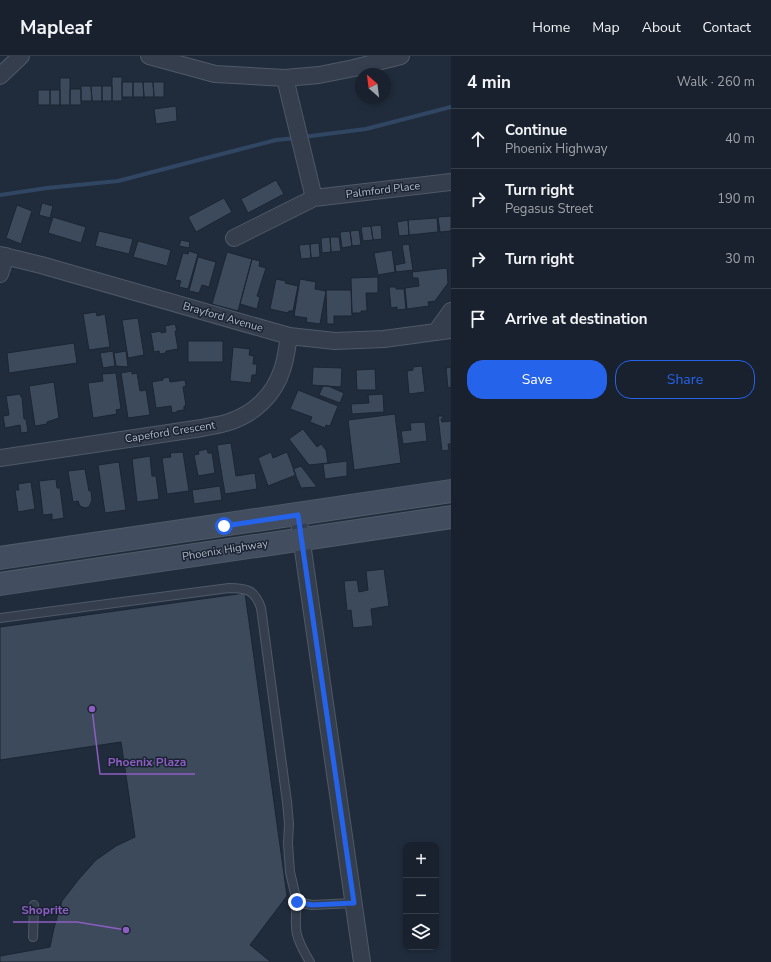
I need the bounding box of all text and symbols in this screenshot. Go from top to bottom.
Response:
text: Mapleaf [20,15,92,41]
text: Home [532,18,570,37]
text: Map [592,18,620,37]
text: About [642,18,681,37]
text: Contact [703,18,751,37]
north arrow [355,68,391,104]
text: 4 min [467,71,511,94]
text: Walk · 260 m [677,73,755,91]
text: Continue [505,120,567,140]
icon: ahead [467,128,489,150]
text: 40 m [725,130,755,148]
text: Phoenix Highway [505,140,607,158]
street label: Palmford Place [345,178,421,202]
text: Turn right [505,180,574,200]
icon: right [467,188,489,210]
text: 190 m [717,190,755,208]
text: Pegasus Street [505,200,593,218]
icon: right [467,248,489,270]
text: Turn right [505,249,574,269]
text: 30 m [725,250,755,268]
street label: Brayford Avenue [181,298,265,336]
icon: arrive [467,308,489,330]
text: Arrive at destination [505,309,648,329]
button: Save [467,360,607,399]
button: Share [615,360,755,399]
street label: Capeford Crescent [124,417,216,447]
route start [215,517,233,535]
street label: Phoenix Highway [181,536,269,564]
callout: Phoenix Plaza [100,750,195,774]
text: Phoenix Plaza [108,754,186,770]
map controls [403,842,439,950]
button: + [403,842,439,878]
button: − [403,878,439,914]
route end [288,893,306,911]
callout: Shoprite [13,898,77,922]
text: Shoprite [21,902,69,918]
button: layers [403,914,439,950]

